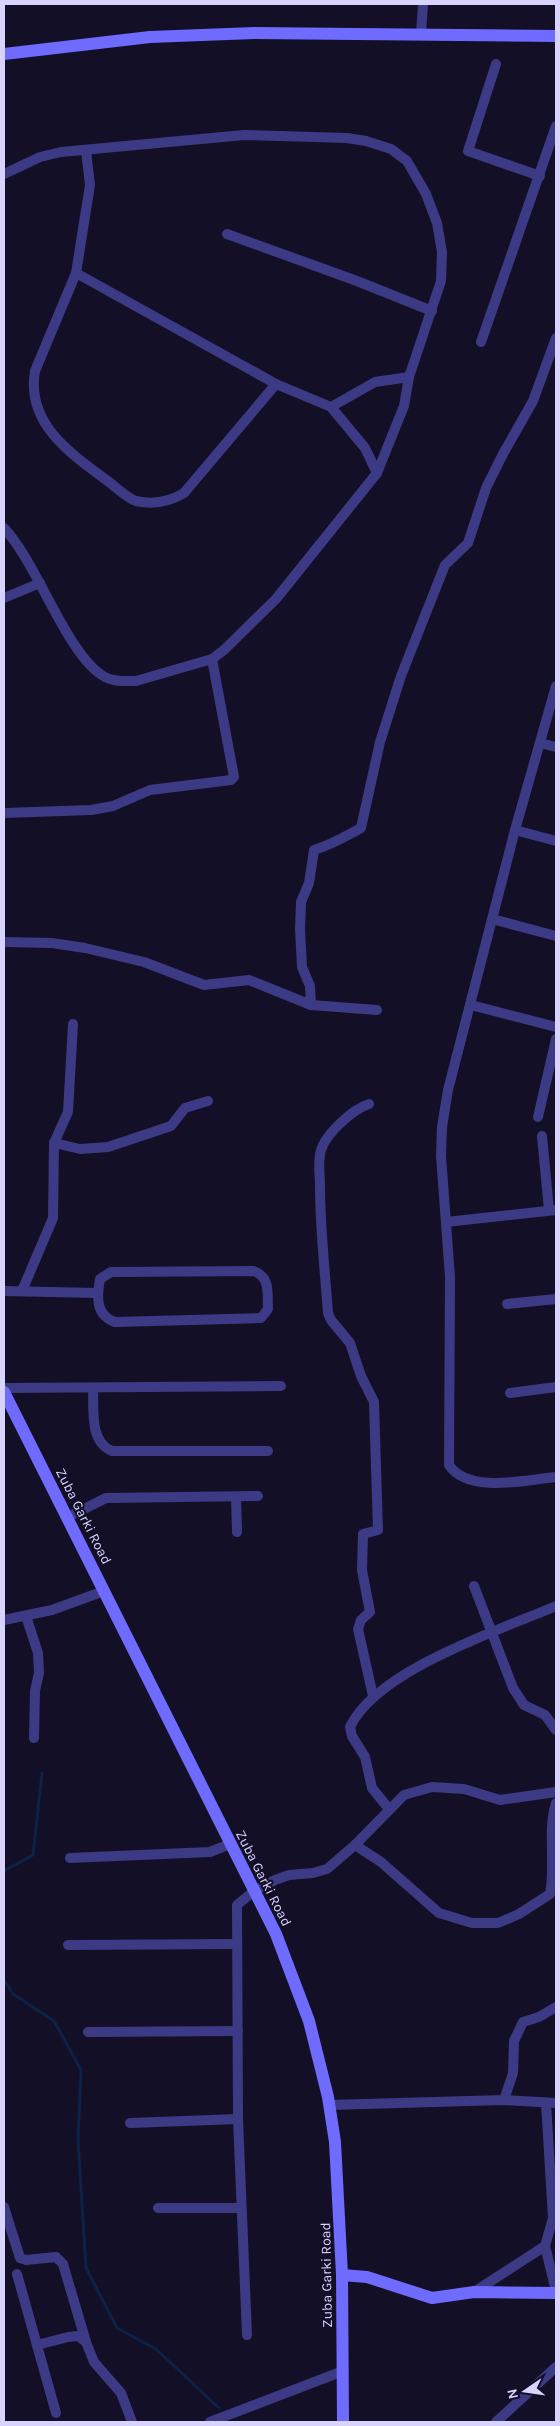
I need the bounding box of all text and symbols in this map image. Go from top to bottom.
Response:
street label: Zuba Garki Road [52,1465,115,1567]
street label: Zuba Garki Road [232,1827,295,1929]
street label: Zuba Garki Road [317,2222,336,2328]
north arrow [500,2366,550,2416]
text: N [503,2387,522,2401]

